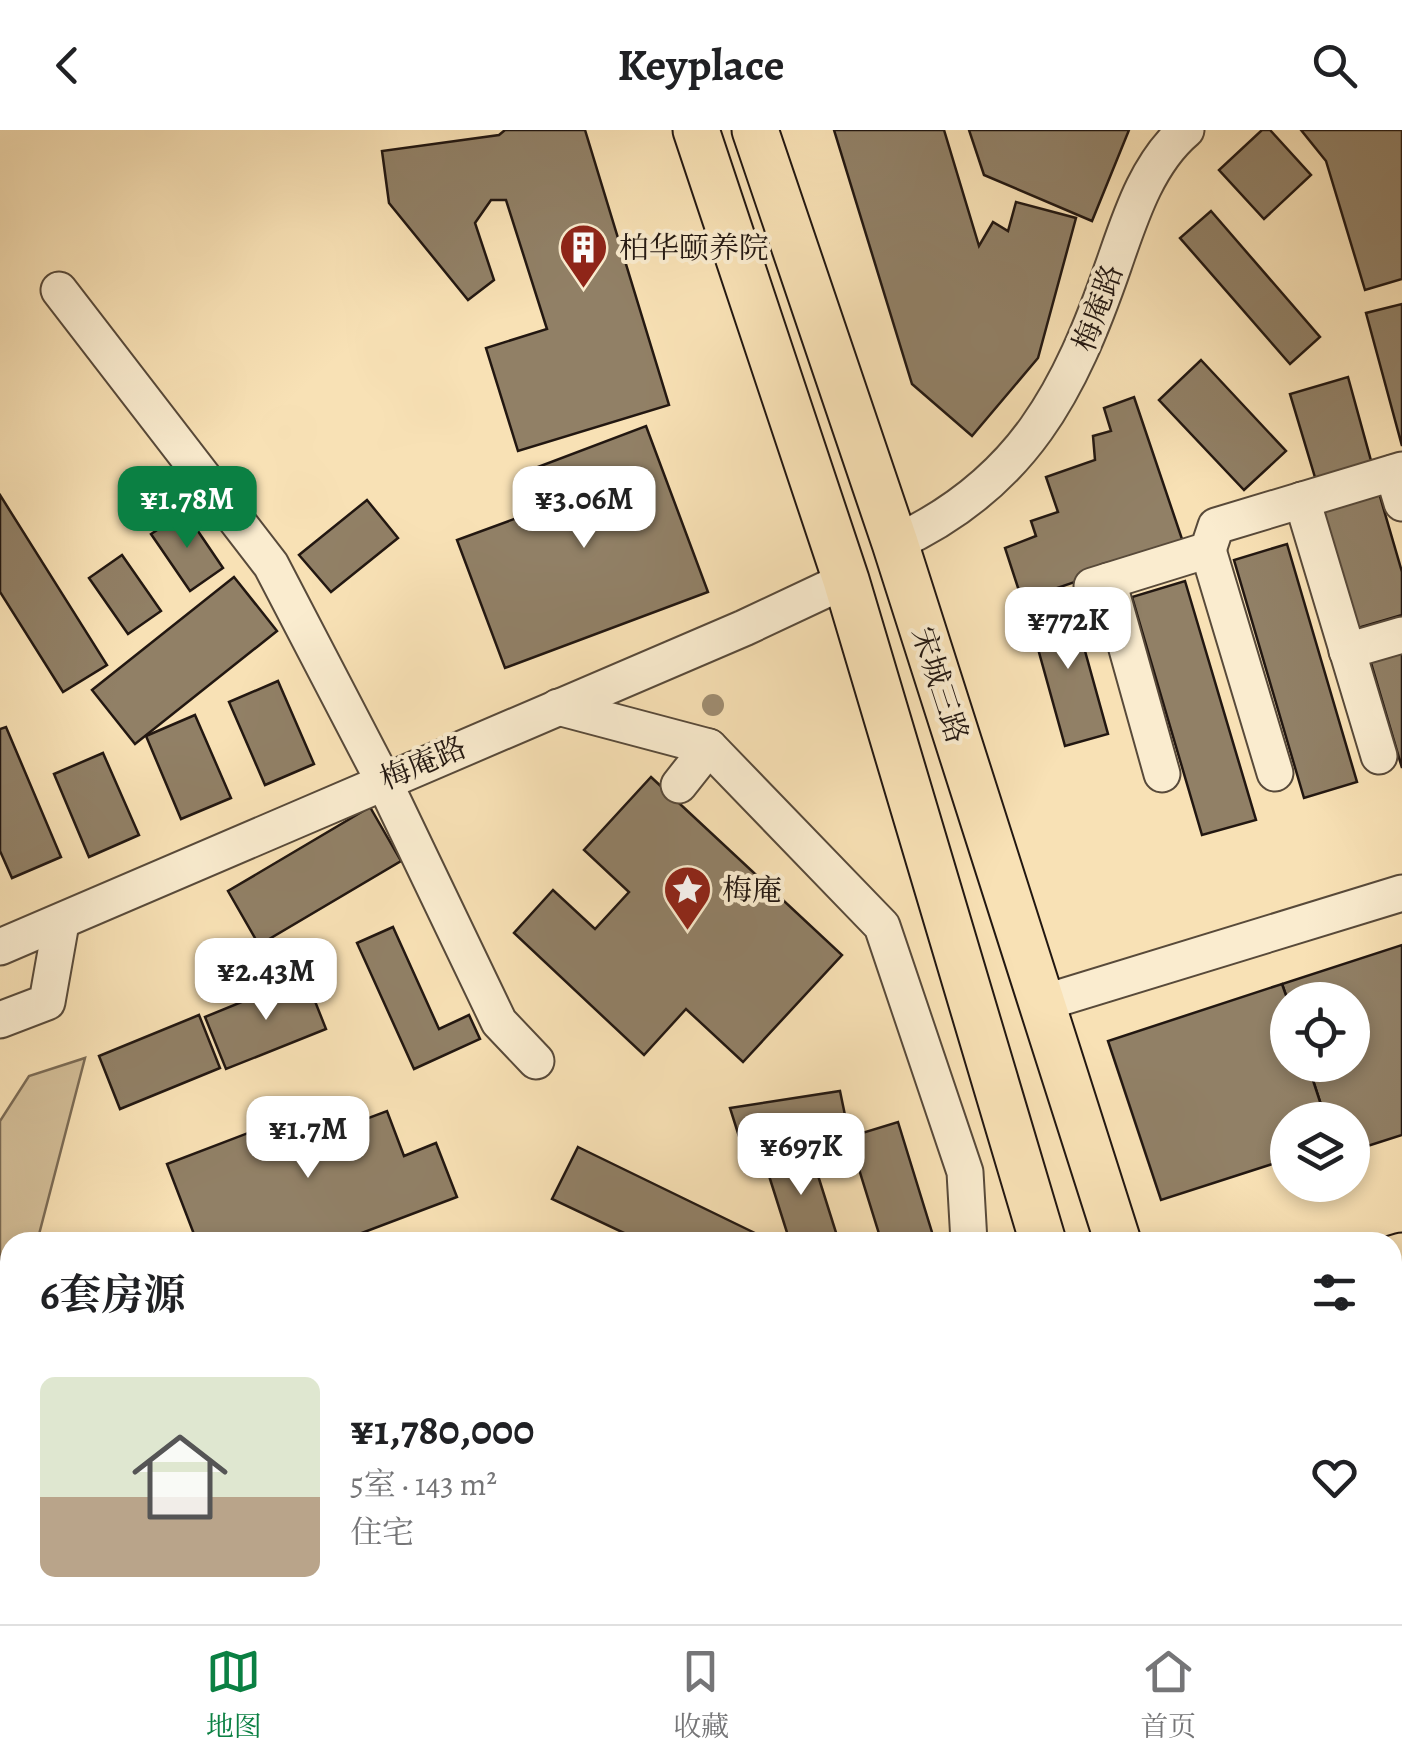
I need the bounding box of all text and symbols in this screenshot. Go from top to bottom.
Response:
text: Keyplace [618,34,784,96]
icon: back [40,38,95,93]
icon: search [1307,38,1362,93]
building icon: 柏华颐养院 [558,222,610,290]
place label: 柏华颐养院 [619,228,769,268]
street label: 梅庵路 [1064,259,1132,357]
pin: ¥1.78M [106,466,268,551]
pin: ¥3.06M [503,466,665,551]
text: ¥1.78M [140,476,234,520]
text: ¥3.06M [535,476,633,520]
pin: ¥772K [998,587,1138,672]
text: ¥772K [1027,597,1109,641]
street label: 宋城三路 [902,622,978,748]
street label: 梅庵路 [374,727,472,799]
place icon: 梅庵 [661,864,713,932]
place label: 梅庵 [722,870,782,910]
pin: ¥2.43M [185,938,347,1023]
text: ¥2.43M [217,948,315,992]
map controls [1270,982,1370,1202]
button: locate [1270,982,1370,1082]
pin: ¥1.7M [238,1096,378,1181]
button: layers [1270,1102,1370,1202]
text: ¥1.7M [268,1106,348,1150]
pin: ¥697K [731,1113,871,1198]
text: ¥697K [760,1123,842,1167]
icon: filters [1307,1265,1362,1320]
text: 6套房源 [40,1266,186,1323]
text: ¥1,780,000 [350,1401,534,1458]
icon: home [120,1417,240,1537]
icon: heart [1307,1450,1362,1505]
text: 5室 · 143 m² [350,1462,497,1506]
text: 住宅 [350,1510,414,1554]
tab: 地图 [206,1644,262,1746]
tab: 收藏 [673,1644,729,1746]
tab: 首页 [1140,1644,1196,1746]

